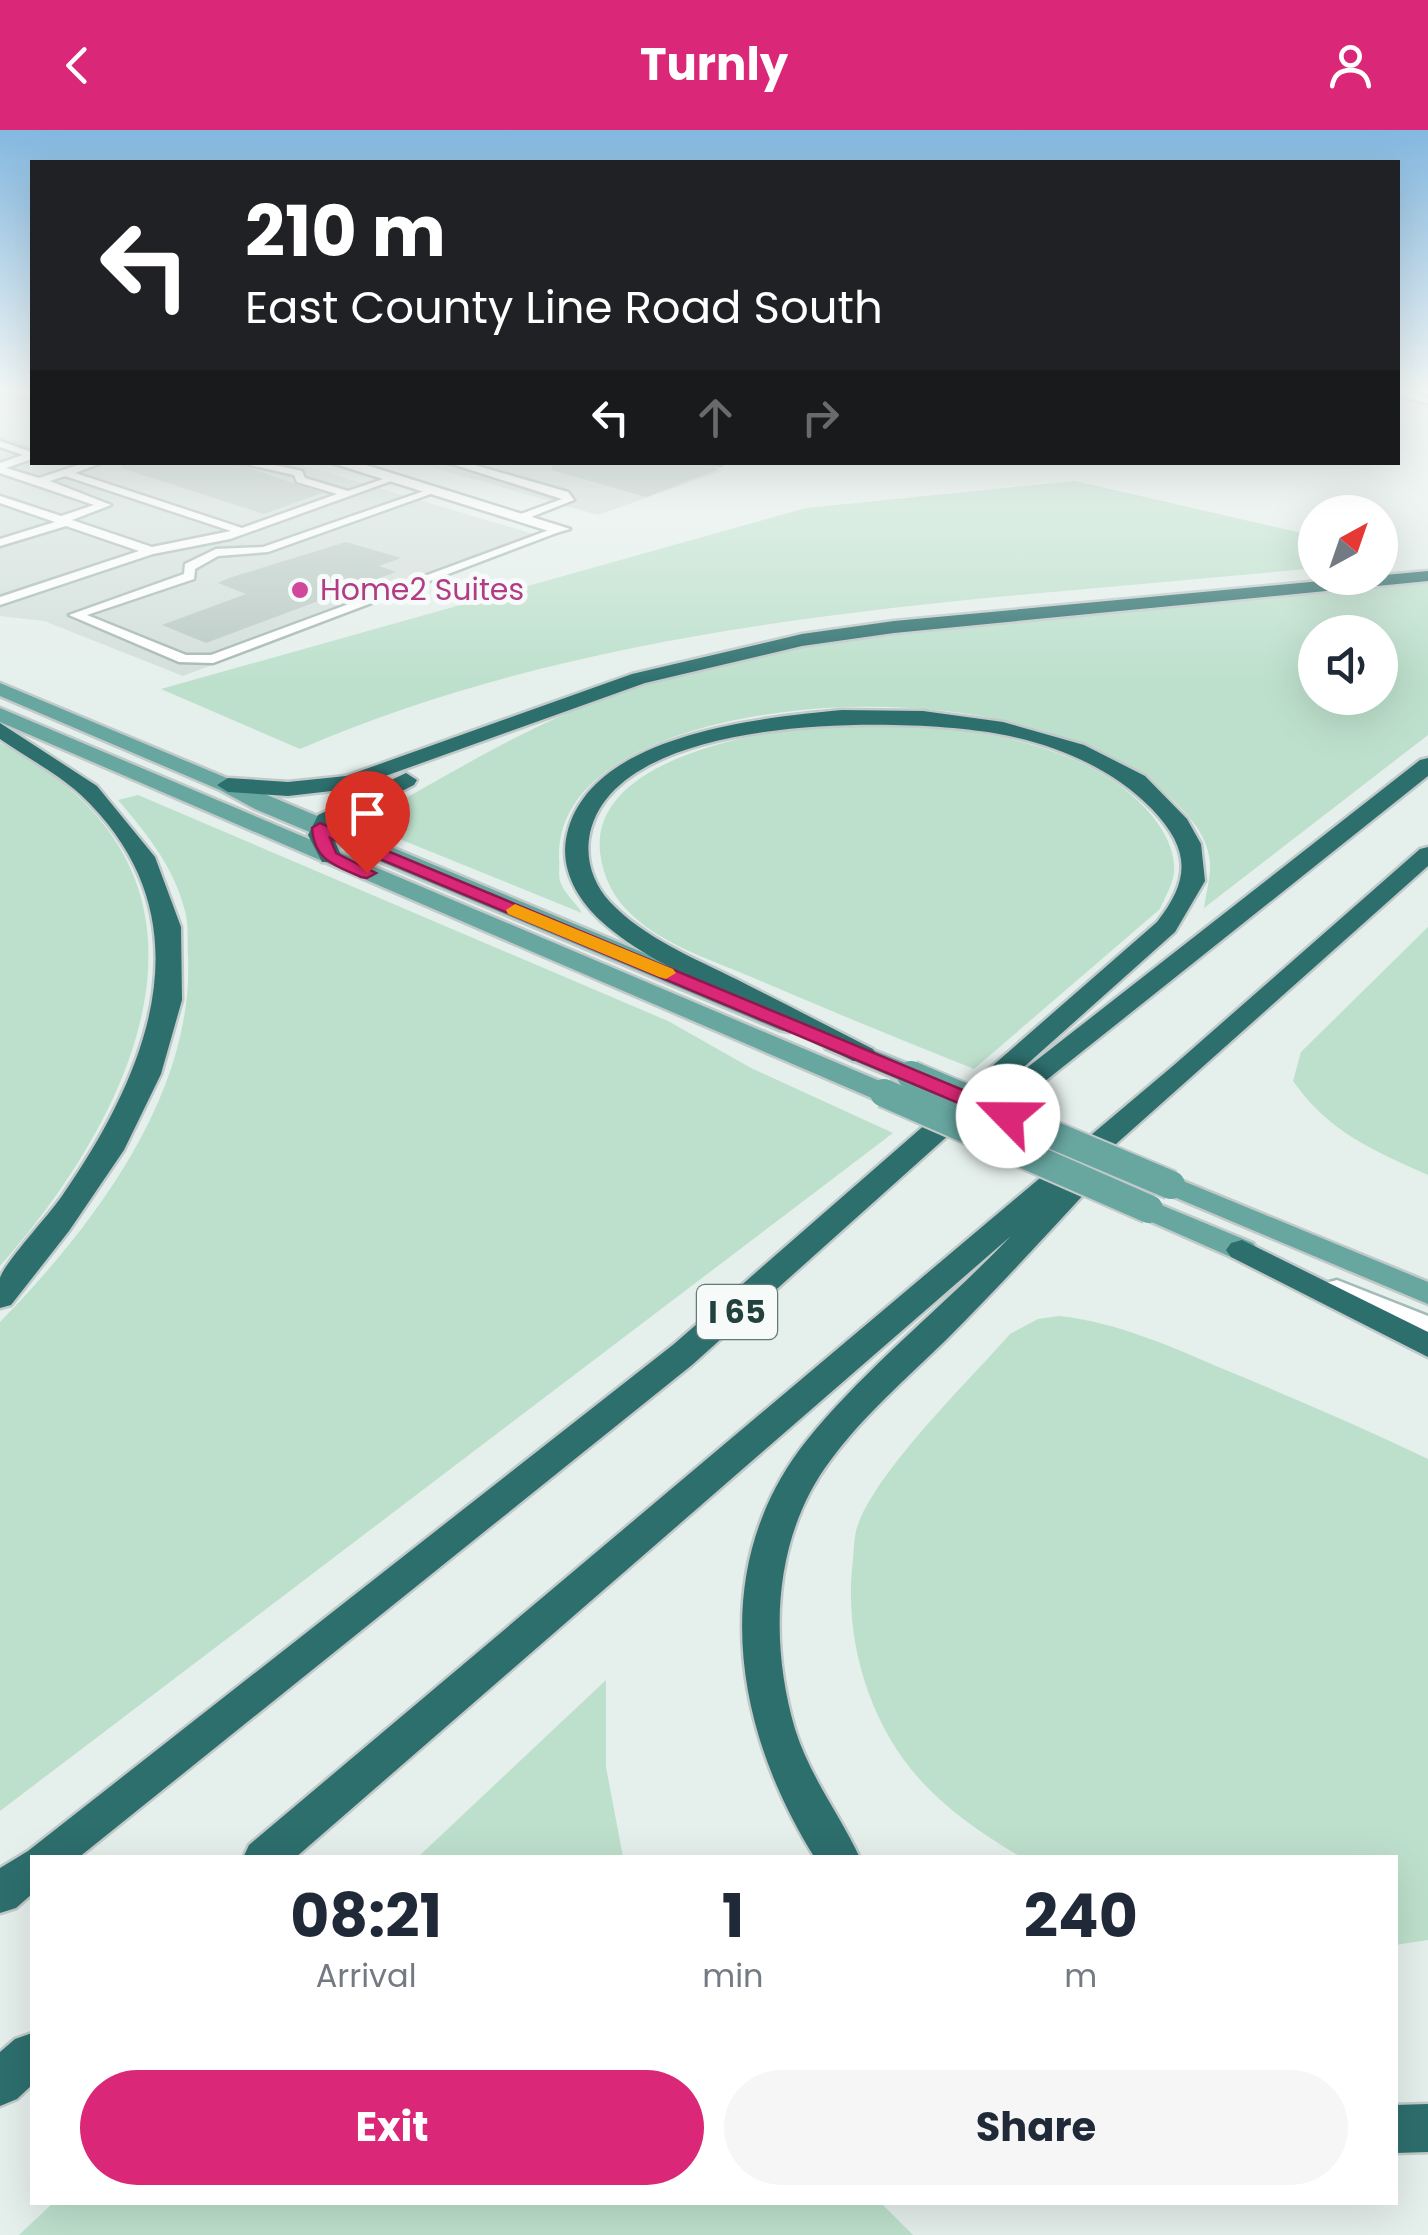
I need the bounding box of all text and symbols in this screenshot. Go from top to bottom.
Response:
text: Turnly [640,33,788,96]
icon: back [50,38,105,93]
icon: person [1323,38,1378,93]
text: 210 m [245,182,446,281]
icon: left [80,200,210,330]
text: East County Line Road South [245,276,883,339]
icon: left [583,390,638,445]
icon: ahead [688,390,743,445]
icon: right [793,390,848,445]
north arrow [1298,495,1398,595]
map controls [1298,495,1398,715]
place label: Home2 Suites [320,568,524,611]
marker: Home2 Suites [289,579,311,601]
button: sound [1298,615,1398,715]
pin [325,771,410,874]
icon: arrive [340,786,395,841]
position arrow [956,1064,1060,1168]
road number: I 65 [697,1285,777,1339]
text: 08:21 [290,1874,442,1958]
text: 1 [722,1874,744,1958]
text: 240 [1024,1874,1138,1958]
text: Arrival [316,1953,417,1998]
text: min [702,1953,764,1998]
text: m [1064,1953,1097,1998]
button: Exit [80,2070,704,2185]
button: Share [724,2070,1348,2185]

